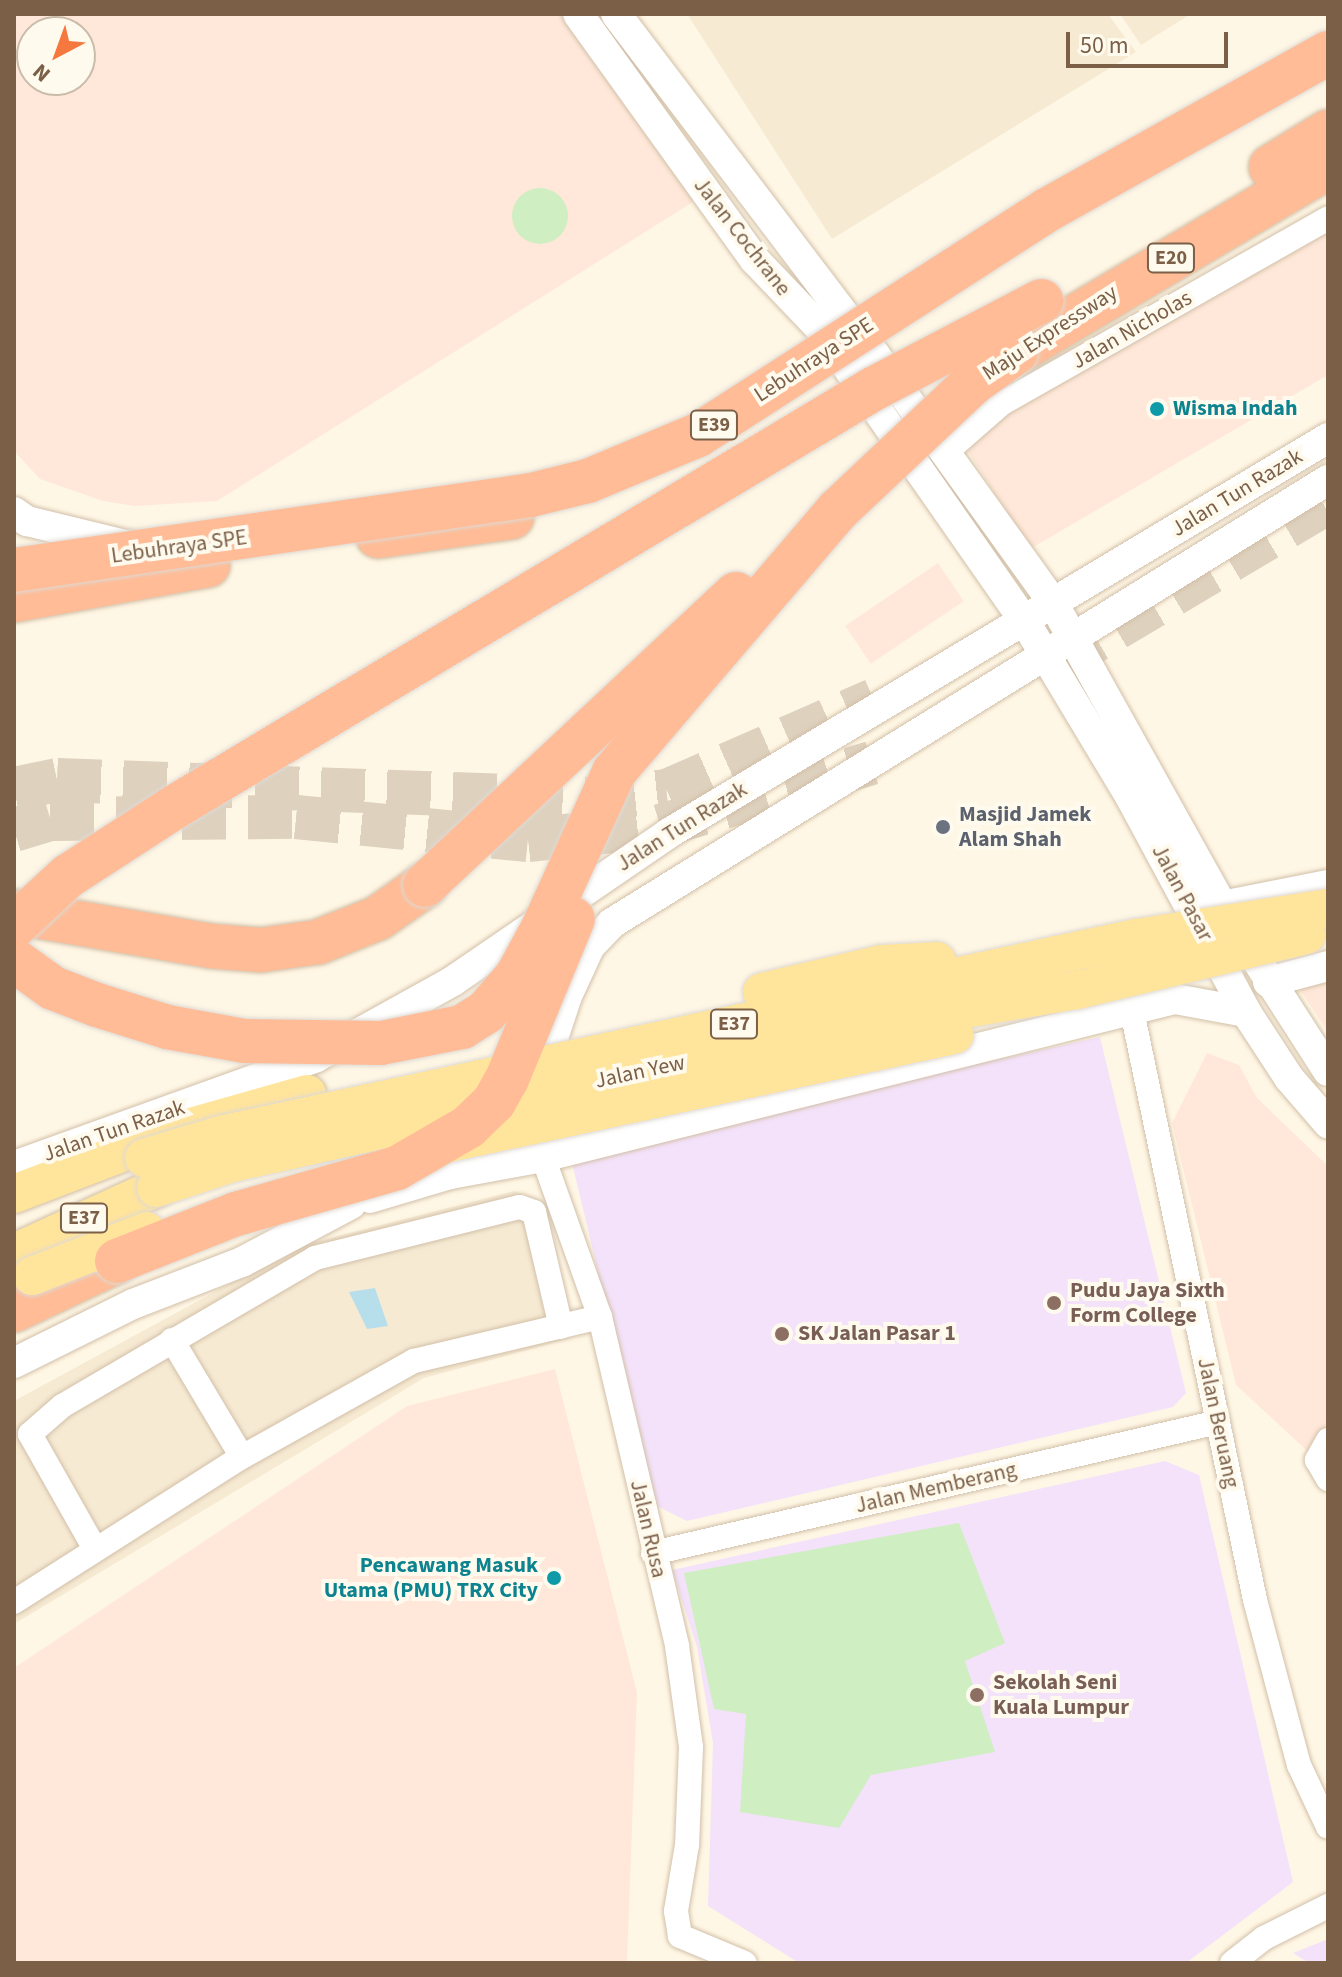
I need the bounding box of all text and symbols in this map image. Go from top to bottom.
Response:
north arrow [16,16,96,96]
scale bar [1070,16,1232,66]
text: 50 m [1080,28,1129,63]
text: N [26,56,58,89]
street label: Jalan Cochrane [688,173,796,301]
road number: E20 [1145,242,1197,274]
street label: Maju Expressway [978,280,1122,386]
street label: Jalan Nicholas [1067,285,1197,375]
street label: Lebuhraya SPE [749,312,879,408]
place label: Wisma Indah [1173,396,1298,422]
marker: Wisma Indah [1148,400,1166,418]
road number: E39 [688,409,740,441]
street label: Jalan Tun Razak [1167,443,1307,543]
street label: Lebuhraya SPE [109,524,249,570]
street label: Jalan Tun Razak [612,777,752,877]
place label: Masjid Jamek Alam Shah [959,801,1091,852]
marker: Masjid Jamek Alam Shah [934,818,952,836]
street label: Jalan Pasar [1146,840,1218,946]
road number: E37 [708,1008,760,1040]
street label: Jalan Yew [593,1050,687,1094]
street label: Jalan Tun Razak [40,1094,188,1168]
road number: E37 [58,1202,110,1234]
place label: Pudu Jaya Sixth Form College [1070,1277,1225,1328]
marker: Pudu Jaya Sixth Form College [1045,1294,1063,1312]
place label: SK Jalan Pasar 1 [798,1321,956,1347]
marker: SK Jalan Pasar 1 [773,1325,791,1343]
street label: Jalan Beruang [1191,1355,1245,1491]
street label: Jalan Memberang [853,1457,1019,1519]
street label: Jalan Rusa [624,1478,672,1580]
place label: Pencawang Masuk Utama (PMU) TRX City [324,1552,538,1604]
marker: Pencawang Masuk Utama (PMU) TRX City [545,1569,563,1587]
place label: Sekolah Seni Kuala Lumpur [993,1669,1129,1720]
marker: Sekolah Seni Kuala Lumpur [968,1686,986,1704]

